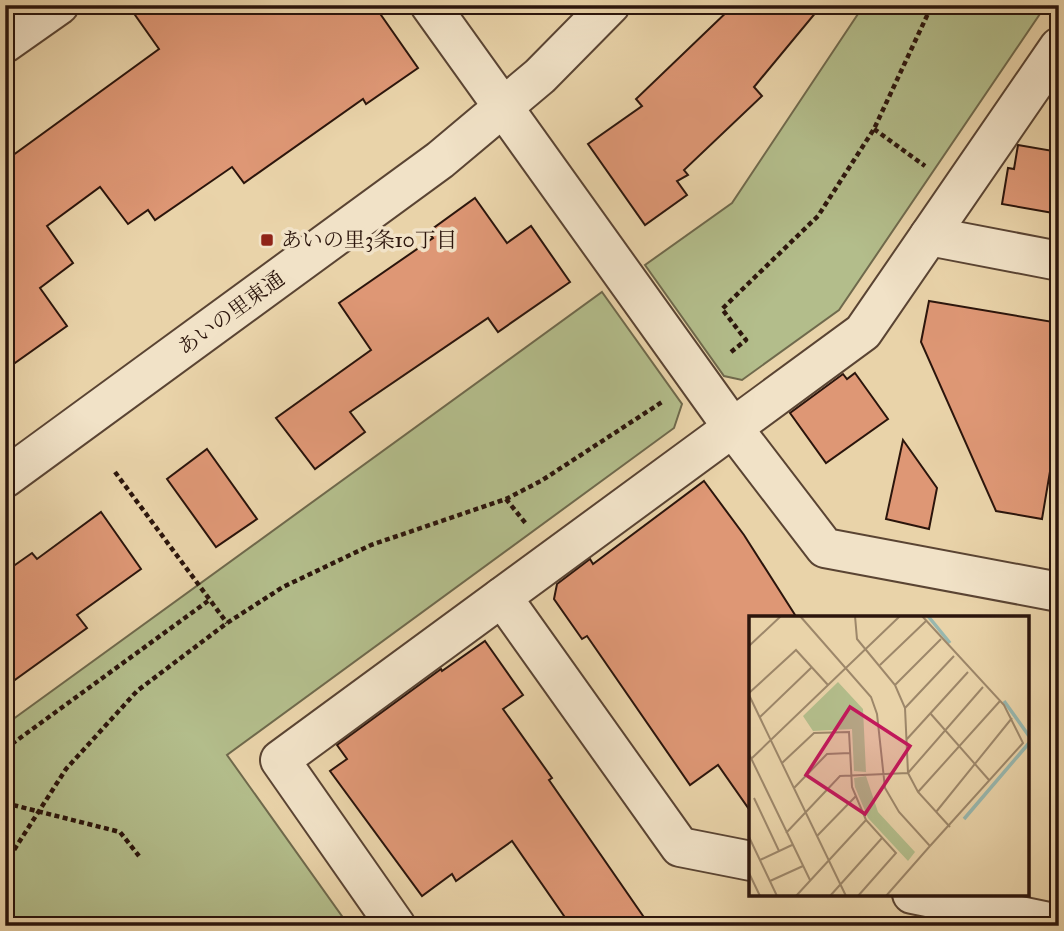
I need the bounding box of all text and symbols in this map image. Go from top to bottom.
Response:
place label: あいの里3条10丁目 [281,227,457,253]
marker: あいの里3条10丁目 [259,232,275,248]
street label: あいの里東通 [172,265,290,361]
inset map [749,616,1029,896]

